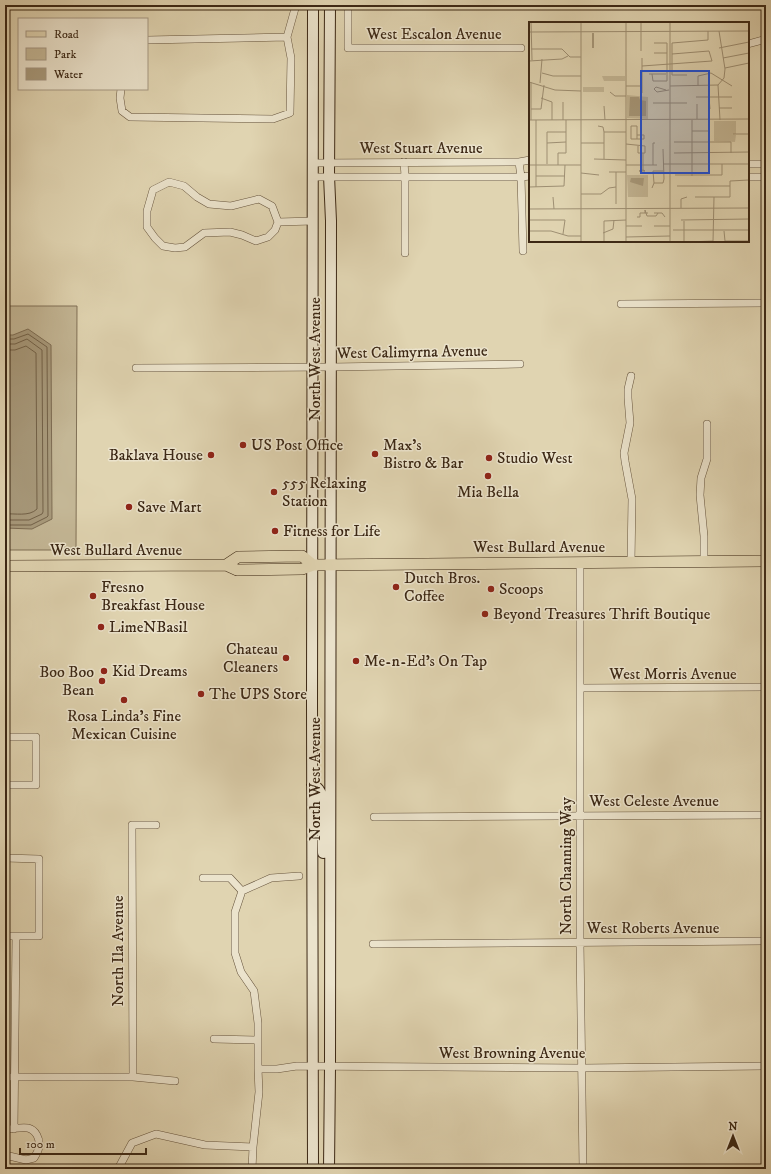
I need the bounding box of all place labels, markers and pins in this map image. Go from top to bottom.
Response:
place label: US Post Office [251,435,344,455]
place label: Max's Bistro & Bar [383,435,463,473]
marker: US Post Office [238,440,248,450]
place label: Baklava House [109,445,203,465]
place label: Studio West [497,448,573,468]
marker: Max's Bistro & Bar [370,449,380,459]
marker: Baklava House [206,450,216,460]
marker: Studio West [484,453,494,463]
marker: Mia Bella [483,471,493,481]
place label: 555 Relaxing Station [282,473,366,511]
place label: Mia Bella [457,482,519,502]
marker: 555 Relaxing Station [269,487,279,497]
place label: Save Mart [137,497,202,517]
marker: Save Mart [124,502,134,512]
place label: Fitness for Life [283,521,381,541]
marker: Fitness for Life [270,526,280,536]
place label: Dutch Bros. Coffee [404,568,481,606]
place label: Fresno Breakfast House [101,577,205,615]
place label: Scoops [499,579,543,599]
marker: Dutch Bros. Coffee [391,582,401,592]
marker: Scoops [486,584,496,594]
marker: Fresno Breakfast House [88,591,98,601]
place label: Beyond Treasures Thrift Boutique [493,604,711,624]
marker: Beyond Treasures Thrift Boutique [480,609,490,619]
place label: LimeNBasil [109,617,188,637]
marker: LimeNBasil [96,622,106,632]
place label: Chateau Cleaners [223,639,278,677]
place label: Me-n-Ed's On Tap [364,651,487,671]
marker: Chateau Cleaners [281,653,291,663]
marker: Me-n-Ed's On Tap [351,656,361,666]
place label: Kid Dreams [112,661,187,681]
place label: Boo Boo Bean [39,662,95,700]
marker: Kid Dreams [99,666,109,676]
marker: Boo Boo Bean [97,676,107,686]
place label: The UPS Store [209,684,307,704]
marker: The UPS Store [196,689,206,699]
marker: Rosa Linda's Fine Mexican Cuisine [119,695,129,705]
place label: Rosa Linda's Fine Mexican Cuisine [67,706,181,744]

